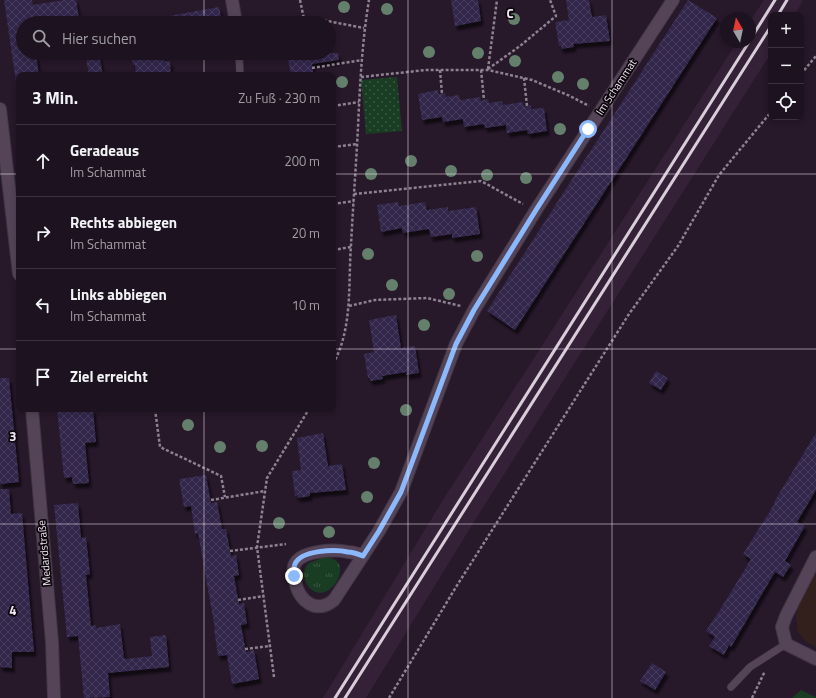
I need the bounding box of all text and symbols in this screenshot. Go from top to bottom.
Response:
text: C [506,3,514,23]
north arrow [720,12,756,48]
map controls [768,12,804,120]
button: + [768,12,804,48]
search box [16,16,336,60]
icon: search [30,27,52,49]
text: Hier suchen [62,27,137,50]
button: − [768,48,804,84]
street label: Im Schammat [592,56,640,118]
button: locate [768,84,804,120]
text: 3 Min. [32,85,78,111]
text: Zu Fuß · 230 m [238,88,320,108]
route start [579,120,597,138]
text: Geradeaus [70,139,139,162]
icon: ahead [32,150,54,172]
text: 200 m [284,151,320,171]
text: Im Schammat [70,162,146,182]
text: Rechts abbiegen [70,211,177,234]
icon: right [32,222,54,244]
text: 20 m [292,223,320,243]
text: Im Schammat [70,234,146,254]
text: Links abbiegen [70,283,167,306]
icon: left [32,294,54,316]
text: 10 m [292,295,320,315]
text: Im Schammat [70,306,146,326]
text: Ziel erreicht [70,365,148,388]
icon: arrive [32,366,54,388]
text: 3 [9,426,17,446]
street label: Medardstraße [33,519,55,586]
route end [285,567,303,585]
text: 4 [9,600,17,620]

